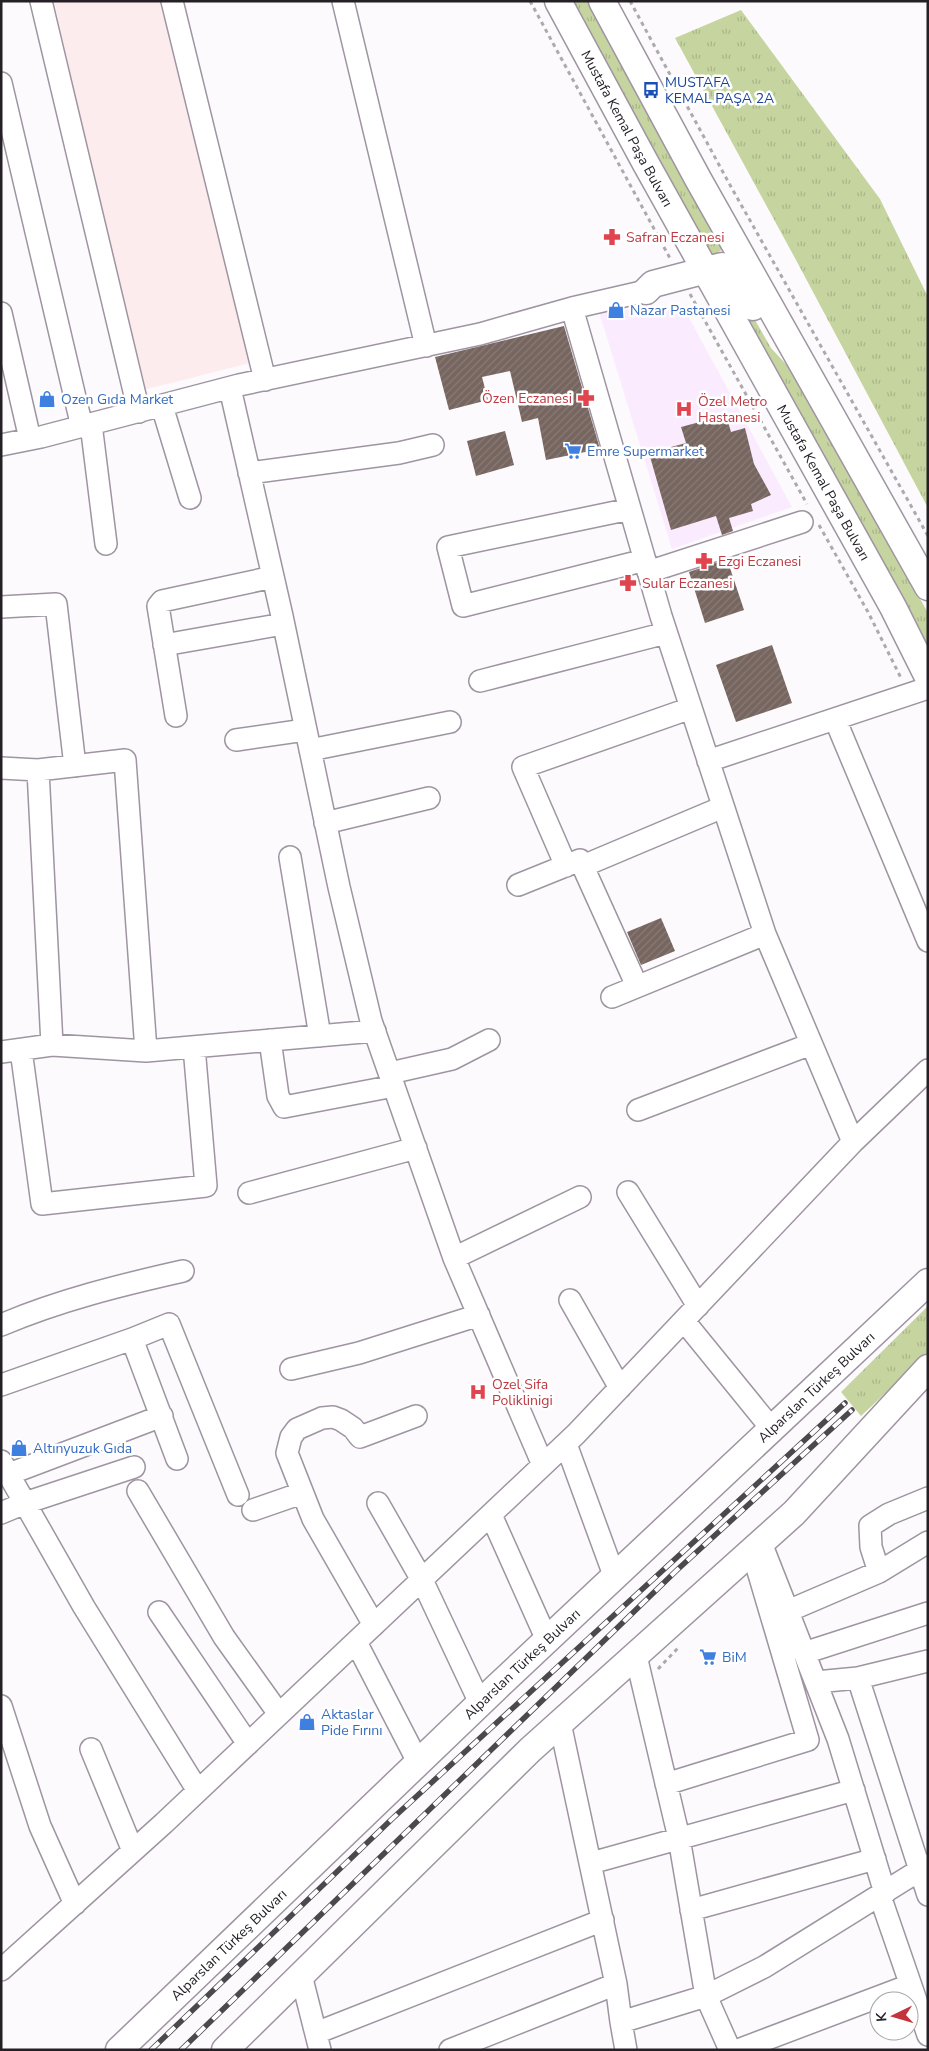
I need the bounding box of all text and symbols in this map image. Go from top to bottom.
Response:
street label: Mustafa Kemal Paşa Bulvarı [577,47,678,210]
place label: MUSTAFA KEMAL PAŞA 2A [665,73,774,108]
bus stop icon: MUSTAFA KEMAL PAŞA 2A [641,80,661,100]
pharmacy icon: Safran Eczanesi [602,227,622,247]
place label: Safran Eczanesi [626,228,724,247]
shop icon: Nazar Pastanesi [606,300,626,320]
place label: Nazar Pastanesi [630,301,731,320]
pharmacy icon: Özen Eczanesi [576,388,596,408]
shop icon: Ozen Gıda Market [37,389,57,409]
place label: Özen Eczanesi [482,389,572,408]
place label: Ozen Gıda Market [61,390,173,409]
place label: Özel Metro Hastanesi [698,392,768,427]
hospital icon: Özel Metro Hastanesi [674,399,694,419]
street label: Mustafa Kemal Paşa Bulvarı [773,401,875,564]
supermarket icon: Emre Supermarket [563,441,583,461]
place label: Emre Supermarket [587,442,704,461]
pharmacy icon: Ezgi Eczanesi [694,551,714,571]
place label: Ezgi Eczanesi [718,552,801,571]
pharmacy icon: Sular Eczanesi [618,573,638,593]
place label: Sular Eczanesi [642,574,732,593]
street label: Alparslan Türkeş Bulvarı [754,1328,879,1447]
place label: Ozel Sifa Poliklinigi [492,1375,553,1410]
hospital icon: Ozel Sifa Poliklinigi [468,1382,488,1402]
shop icon: Altınyuzuk Gıda [9,1438,29,1458]
place label: Altınyuzuk Gıda [33,1439,132,1458]
street label: Alparslan Türkeş Bulvarı [459,1604,584,1724]
supermarket icon: BiM [698,1647,718,1667]
place label: BiM [722,1648,747,1667]
place label: Aktaslar Pide Fırını [321,1705,383,1740]
shop icon: Aktaslar Pide Fırını [297,1712,317,1732]
street label: Alparslan Türkeş Bulvarı [167,1885,291,2005]
north arrow [869,1991,919,2041]
text: K [872,2011,891,2023]

